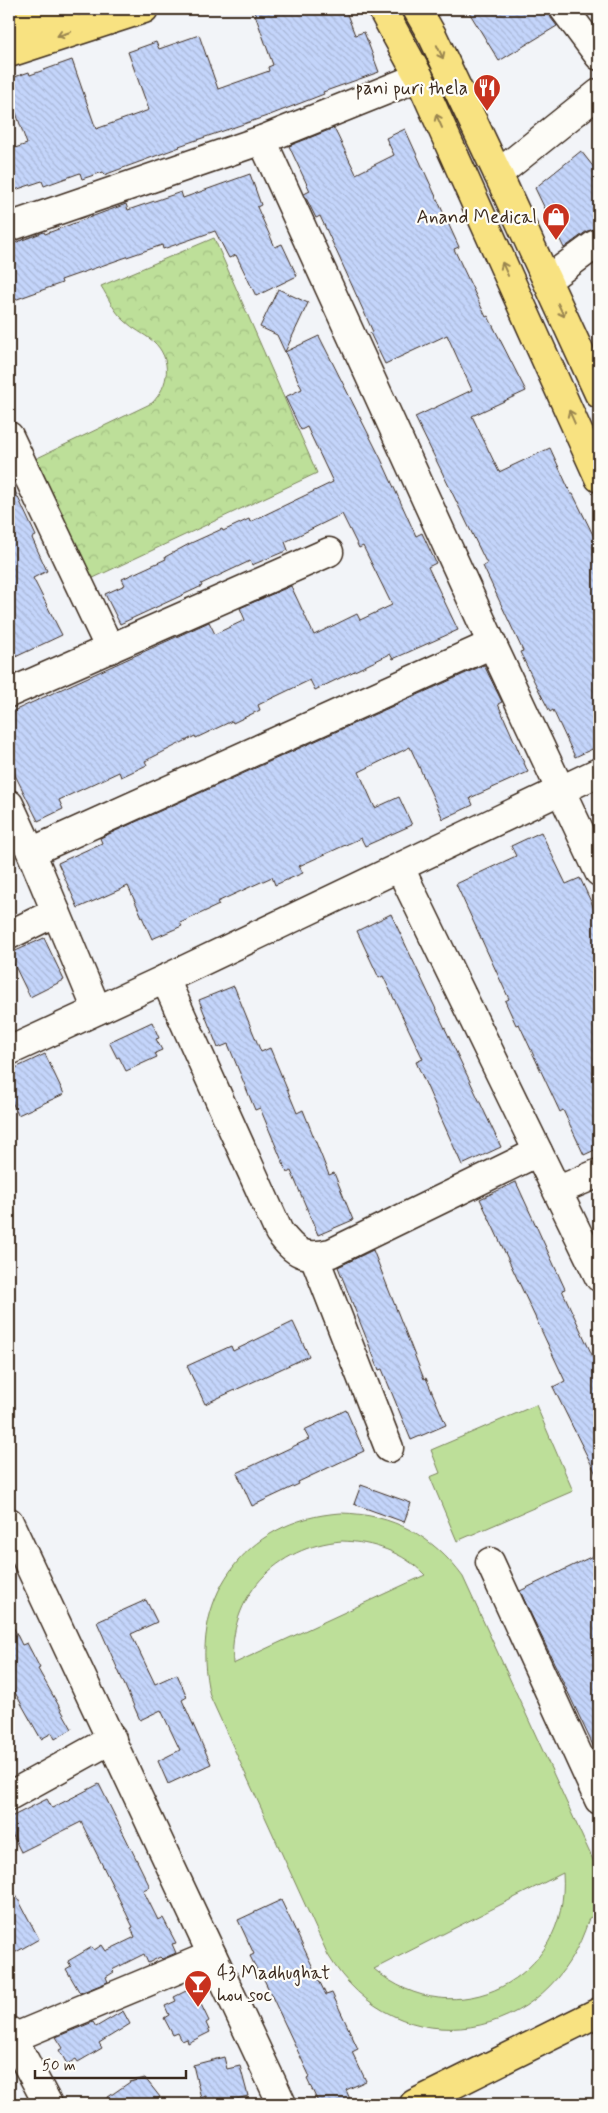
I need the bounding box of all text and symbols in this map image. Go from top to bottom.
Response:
one-way arrow [57,30,73,40]
one-way arrow [436,44,446,59]
restaurant icon: pani puri thela [472,73,502,112]
place label: pani puri thela [356,76,468,101]
one-way arrow [434,114,443,129]
shop icon: Anand Medical [541,202,571,241]
place label: Anand Medical [417,205,537,230]
one-way arrow [500,262,510,277]
one-way arrow [557,302,566,317]
one-way arrow [566,410,576,425]
place label: 43 Madhughat hou soc [217,1961,330,2008]
bar icon: 43 Madhughat hou soc [183,1969,213,2008]
scale bar [35,2048,186,2080]
text: 50 m [42,2056,76,2076]

